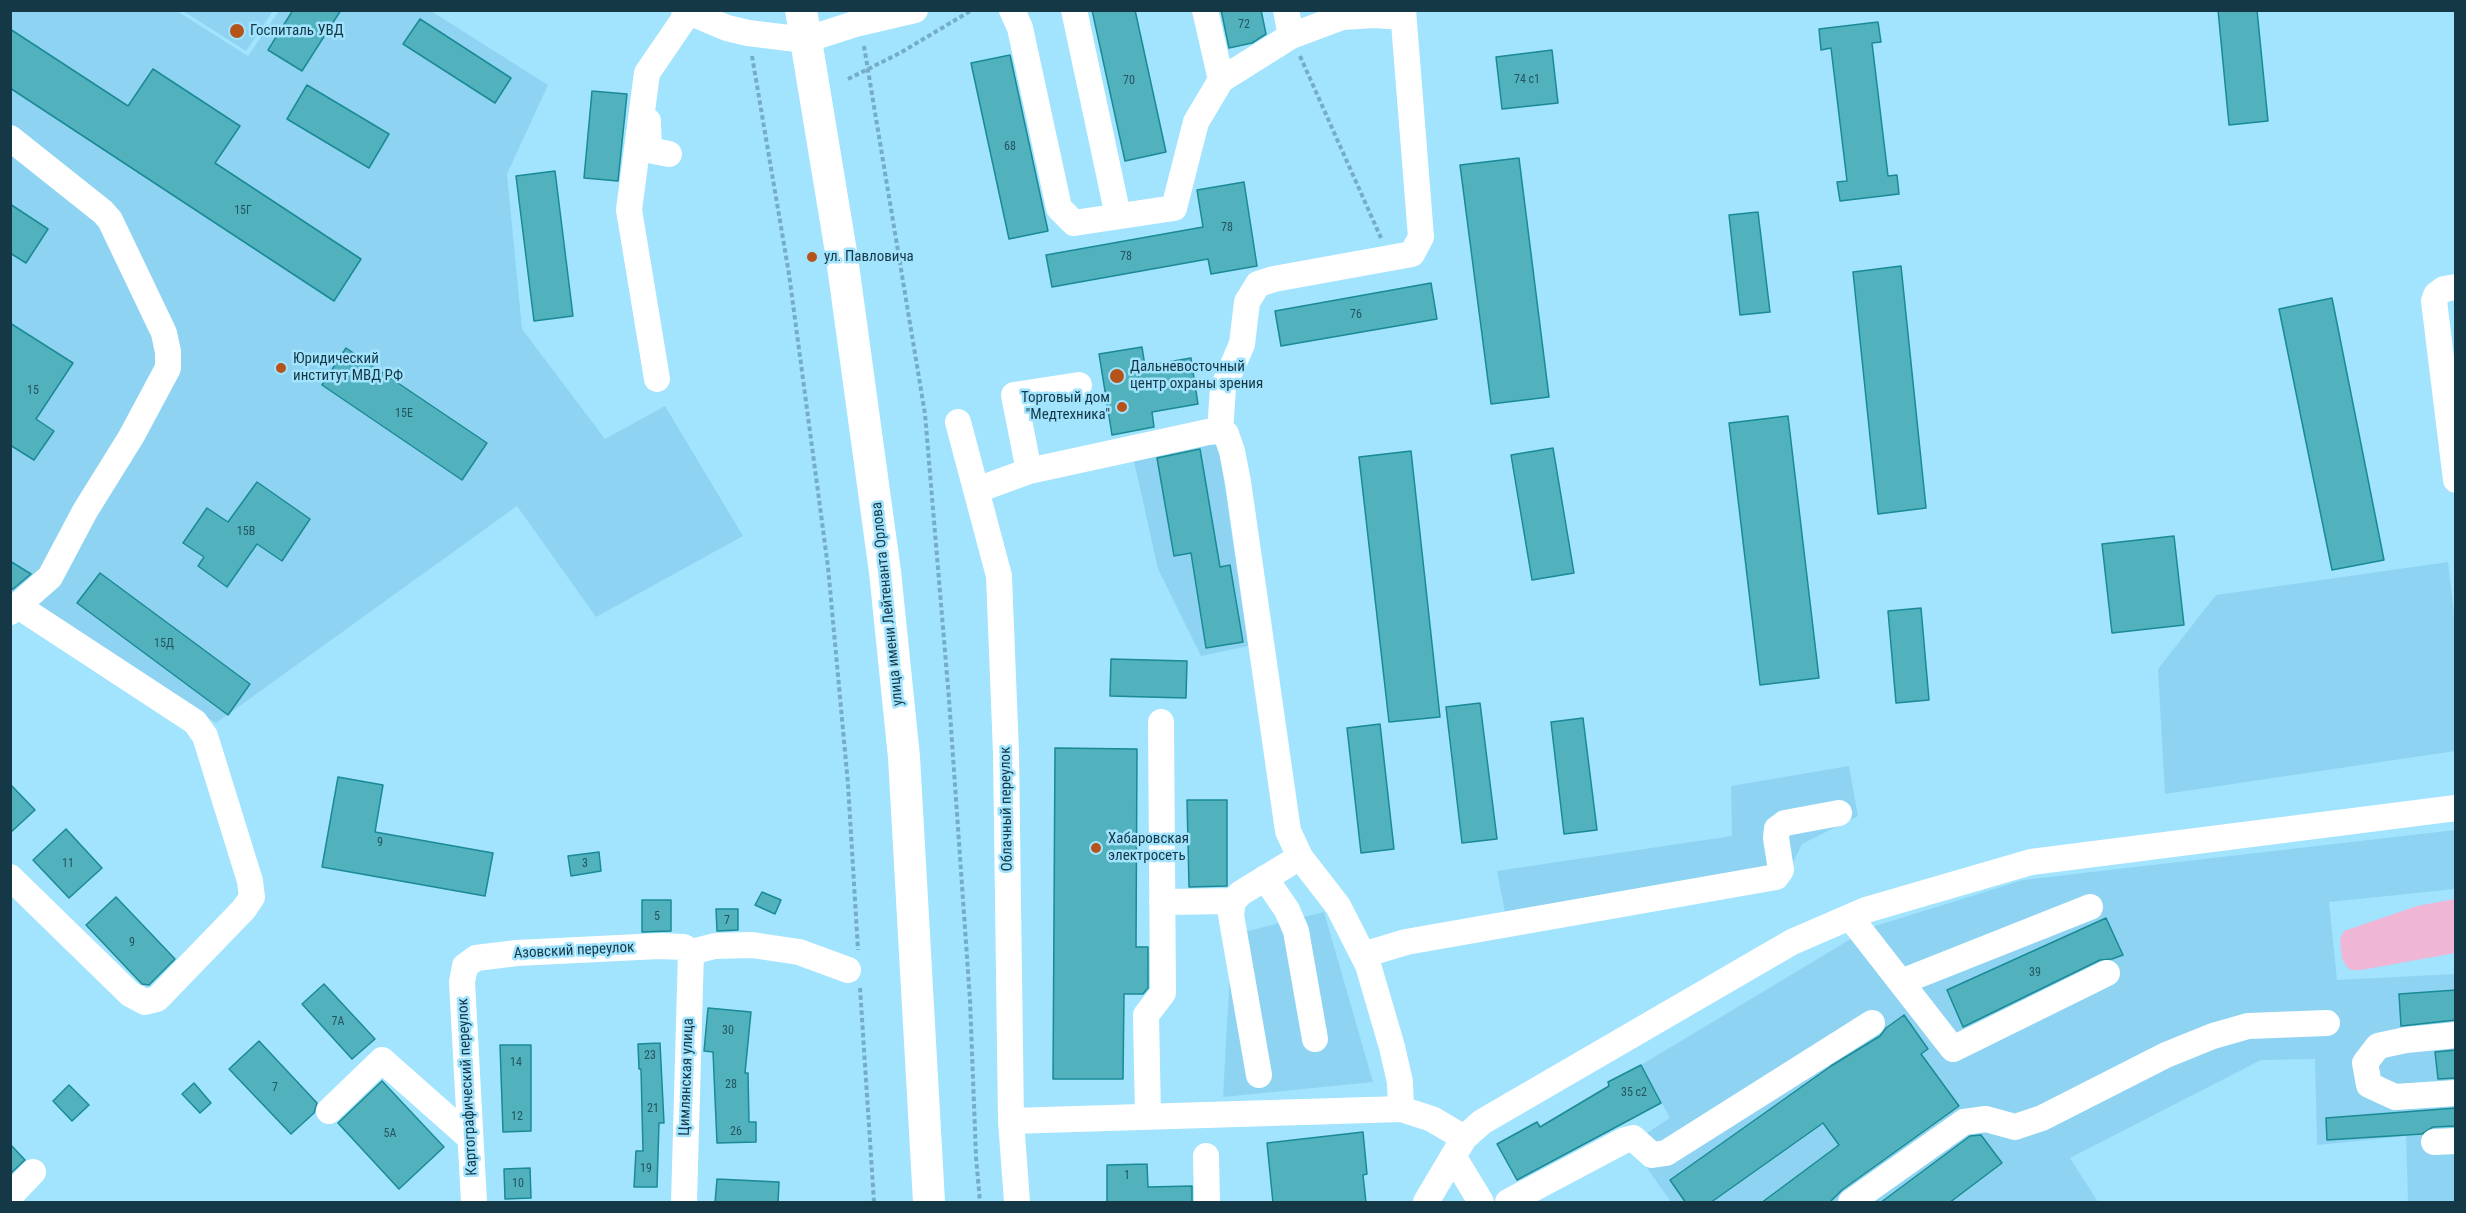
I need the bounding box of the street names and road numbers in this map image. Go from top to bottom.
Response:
street label: улица имени Лейтенанта Орлова [868,501,908,707]
street label: Облачный переулок [997,747,1017,871]
street label: Азовский переулок [513,939,635,963]
street label: Картографический переулок [454,998,482,1176]
street label: Цимлянская улица [676,1018,698,1136]

